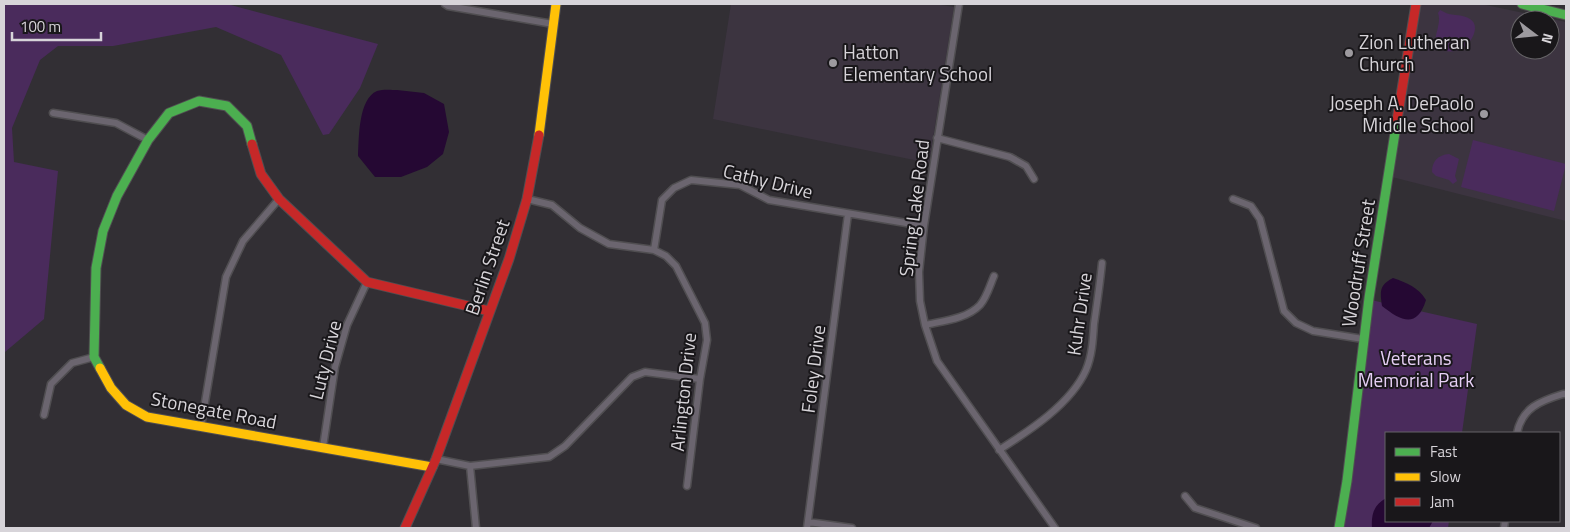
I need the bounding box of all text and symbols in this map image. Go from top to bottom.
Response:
scale bar [12,10,101,42]
north arrow [1510,10,1560,60]
text: 100 m [20,15,61,38]
place label: Zion Lutheran Church [1359,27,1470,78]
text: N [1537,31,1559,46]
place label: Hatton Elementary School [843,37,992,88]
marker: Zion Lutheran Church [1343,47,1355,59]
marker: Hatton Elementary School [827,57,839,69]
place label: Joseph A. DePaolo Middle School [1329,88,1474,139]
marker: Joseph A. DePaolo Middle School [1478,108,1490,120]
street label: Spring Lake Road [891,138,936,278]
street label: Cathy Drive [720,155,816,206]
street label: Woodruff Street [1333,197,1382,329]
street label: Berlin Street [457,215,517,319]
street label: Kuhr Drive [1058,271,1099,357]
street label: Luty Drive [301,317,348,403]
street label: Foley Drive [793,323,832,415]
street label: Arlington Drive [662,331,703,453]
park label: Veterans Memorial Park [1358,343,1474,394]
street label: Stonegate Road [149,383,279,436]
legend [1385,432,1560,522]
text: Fast [1430,440,1458,463]
text: Slow [1430,465,1461,488]
text: Jam [1430,490,1454,513]

